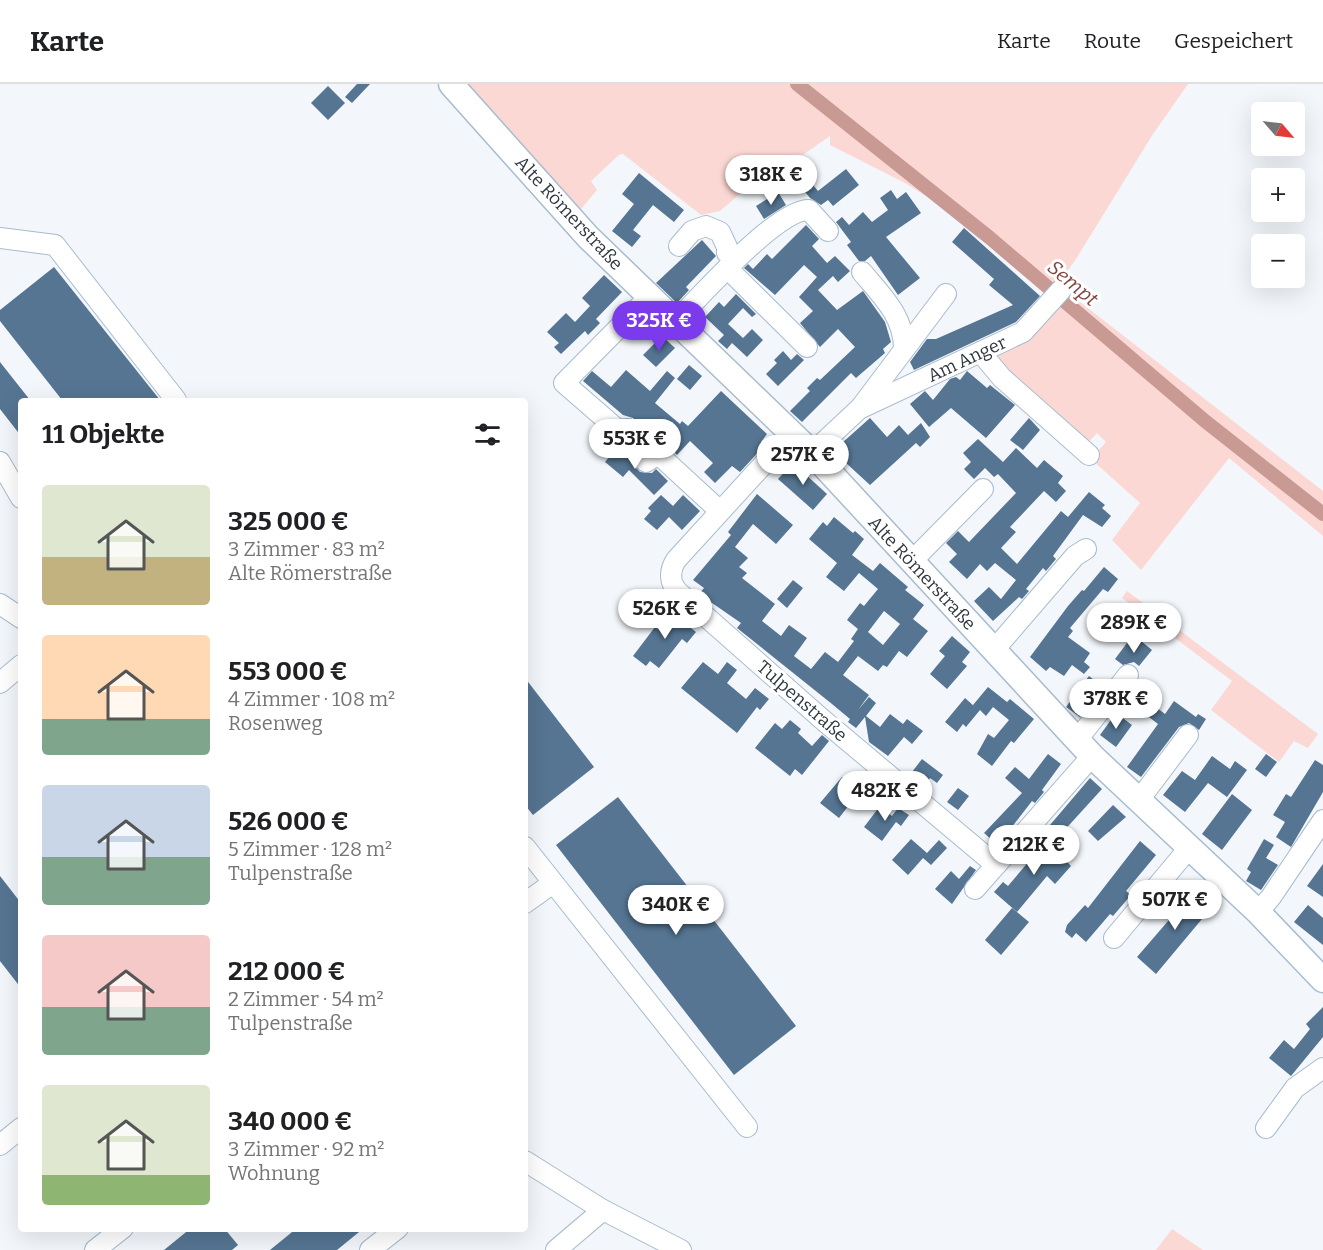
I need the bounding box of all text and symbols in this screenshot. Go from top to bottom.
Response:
text: Karte [30,25,104,58]
text: Karte [997,28,1051,54]
text: Route [1084,28,1141,54]
text: Gespeichert [1174,28,1293,54]
north arrow [1251,102,1305,156]
map controls [1251,102,1305,288]
street label: Alte Römerstraße [511,151,627,275]
pin: 318K € [722,155,820,206]
text: 318K € [739,162,803,186]
button: + [1251,168,1305,222]
button: − [1251,234,1305,288]
water label: Sempt [1043,255,1104,312]
pin: 325K € [610,301,708,352]
text: 325K € [626,308,692,332]
street label: Am Anger [924,331,1010,387]
icon: filters [471,418,504,451]
text: 11 Objekte [42,419,165,450]
pin: 553K € [586,419,684,470]
text: 553K € [603,426,667,450]
pin: 257K € [754,435,852,486]
text: 257K € [771,442,835,466]
text: 325 000 € [228,506,349,537]
icon: home [90,509,162,581]
street label: Alte Römerstraße [864,511,980,635]
text: 3 Zimmer · 83 m² [228,537,385,561]
text: Alte Römerstraße [228,561,392,585]
pin: 526K € [616,589,714,640]
text: 526K € [632,596,698,620]
pin: 289K € [1085,603,1183,654]
text: 289K € [1101,610,1167,634]
text: 553 000 € [228,656,348,687]
street label: Tulpenstraße [752,656,852,746]
icon: home [90,659,162,731]
pin: 378K € [1067,679,1165,730]
text: 378K € [1083,686,1149,710]
text: 4 Zimmer · 108 m² [228,687,395,711]
text: Rosenweg [228,711,323,735]
pin: 482K € [836,771,934,822]
text: 482K € [851,778,919,802]
text: 526 000 € [228,806,349,837]
icon: home [90,809,162,881]
pin: 212K € [985,825,1083,876]
text: 212K € [1002,832,1066,856]
text: 5 Zimmer · 128 m² [228,837,392,861]
text: Tulpenstraße [228,861,353,885]
pin: 507K € [1126,880,1224,931]
pin: 340K € [627,885,725,936]
text: 507K € [1142,887,1208,911]
text: 340K € [642,892,710,916]
text: 212 000 € [228,956,345,987]
icon: home [90,959,162,1031]
text: 2 Zimmer · 54 m² [228,987,384,1011]
text: Tulpenstraße [228,1011,353,1035]
text: 340 000 € [228,1106,352,1137]
icon: home [90,1109,162,1181]
text: 3 Zimmer · 92 m² [228,1137,384,1161]
text: Wohnung [228,1161,320,1185]

